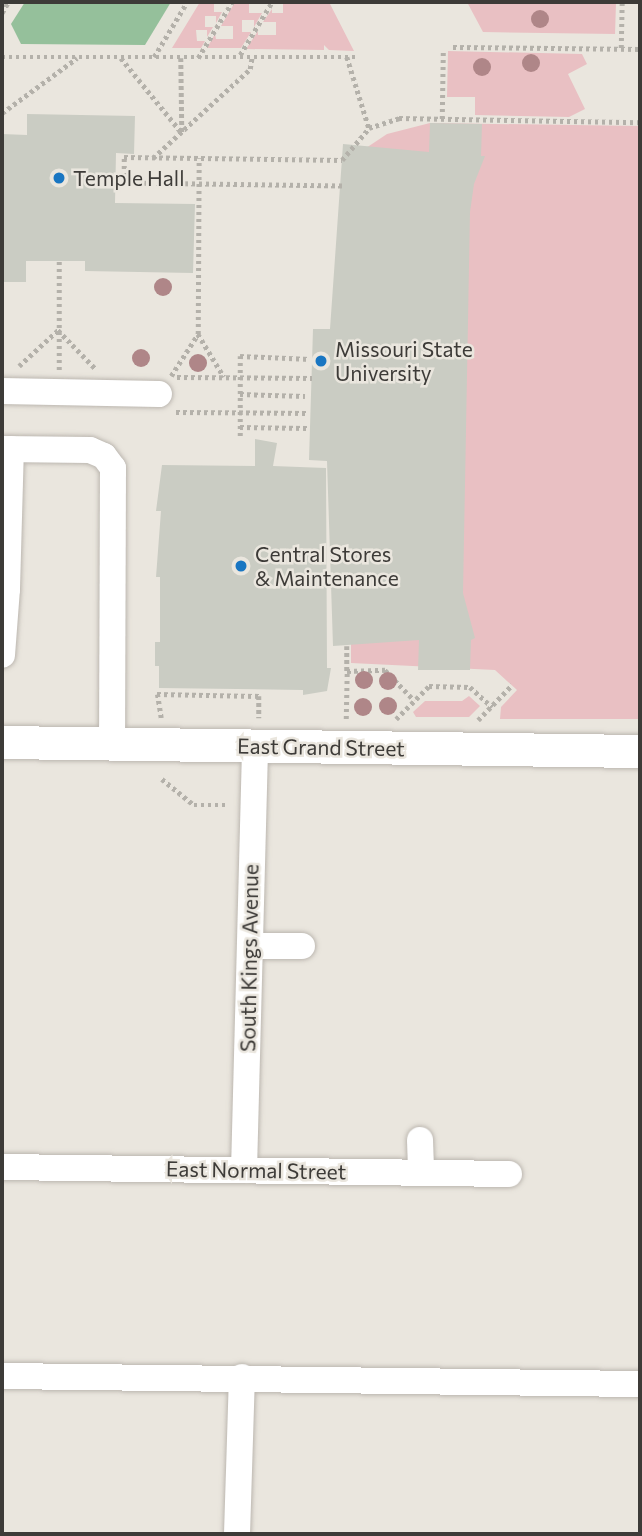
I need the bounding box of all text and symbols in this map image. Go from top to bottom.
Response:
place label: Temple Hall [73,165,184,191]
marker: Temple Hall [51,170,67,186]
place label: Missouri State University [335,336,473,386]
marker: Missouri State University [313,353,329,369]
place label: Central Stores & Maintenance [255,541,399,591]
marker: Central Stores & Maintenance [233,558,249,574]
street label: East Grand Street [237,733,405,761]
street label: South Kings Avenue [235,864,263,1052]
street label: East Normal Street [166,1156,346,1184]

